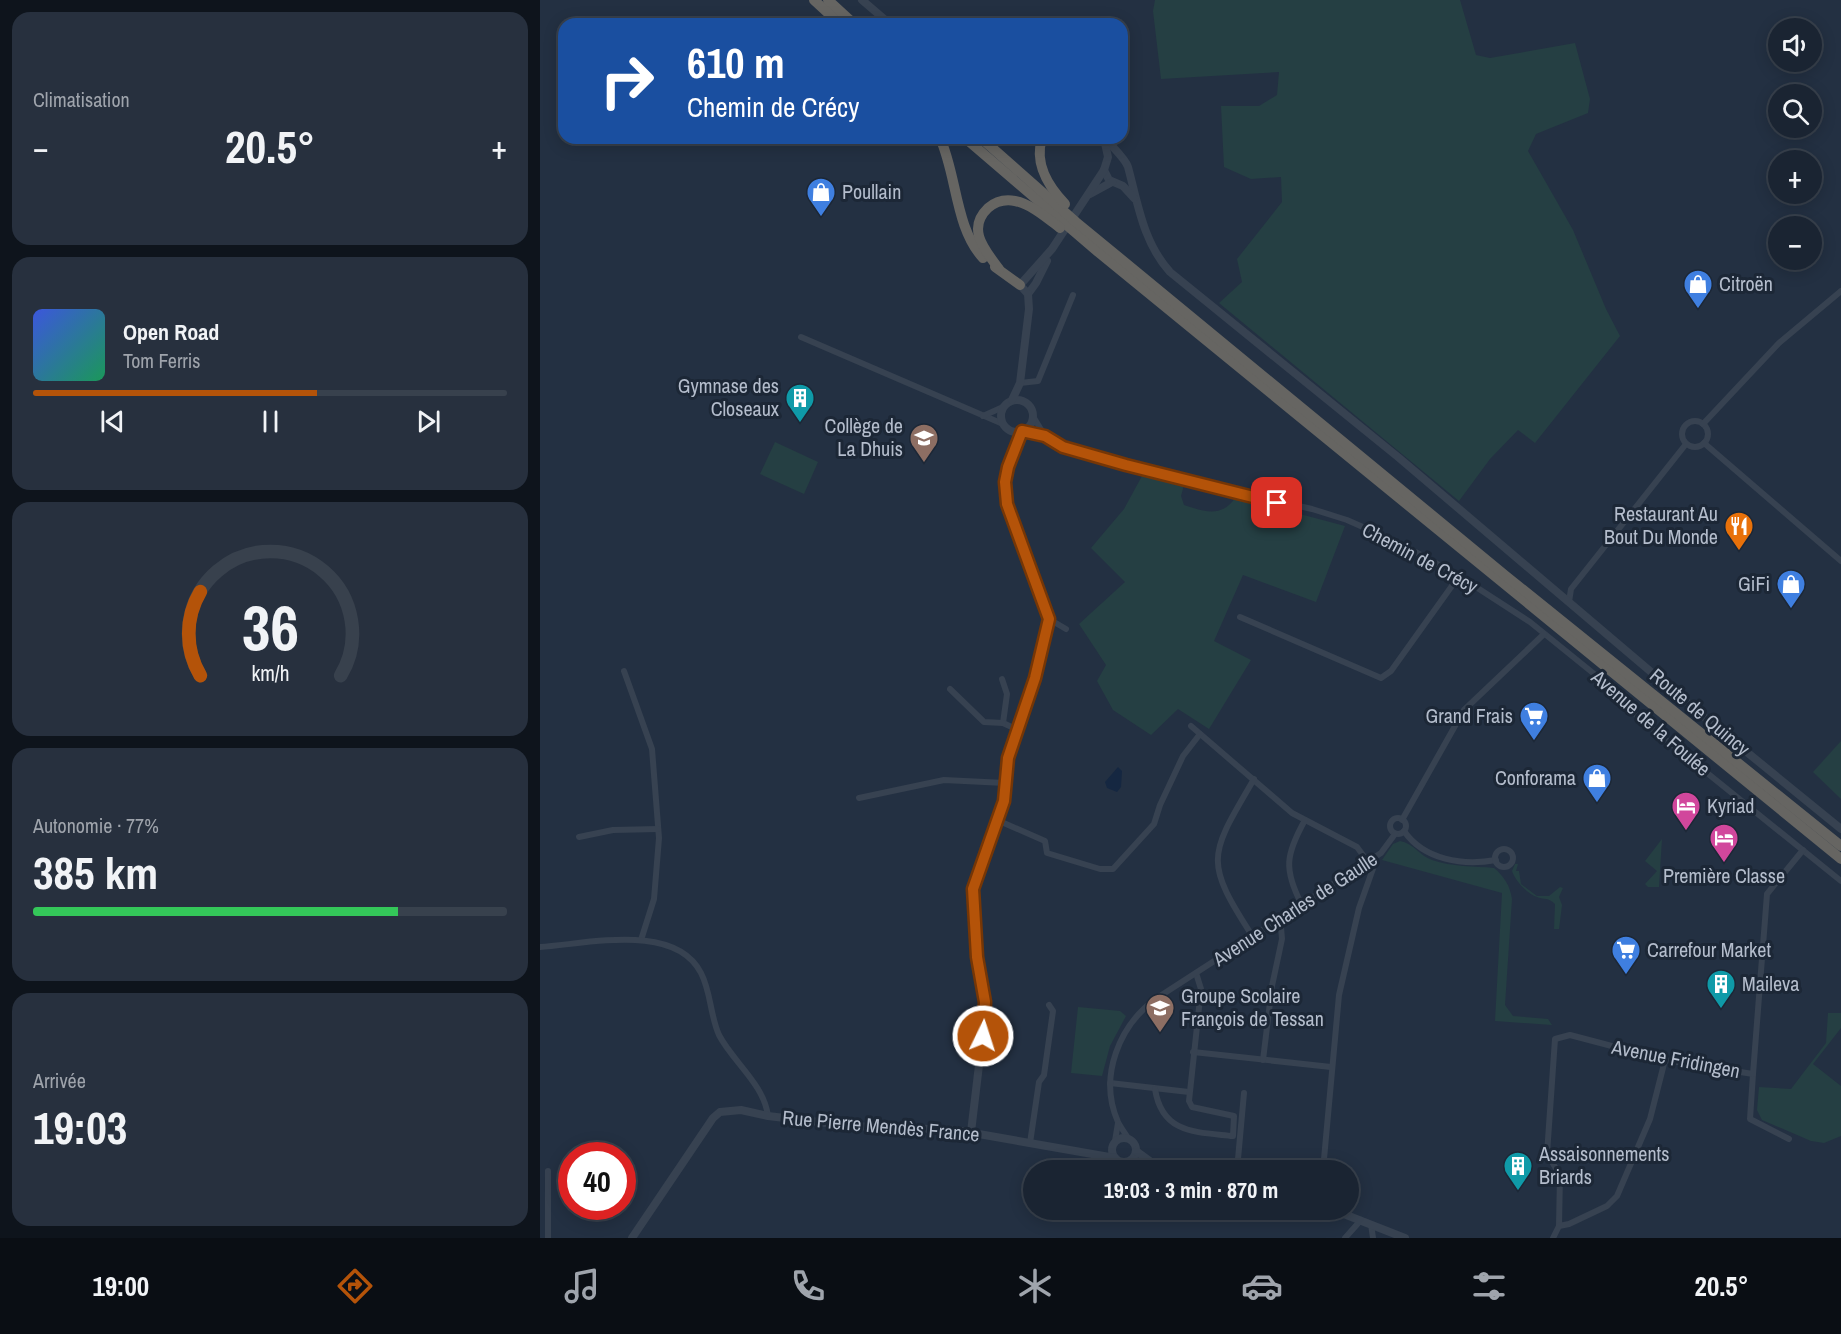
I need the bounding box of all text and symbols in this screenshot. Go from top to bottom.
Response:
map controls [1768,18,1822,270]
button: sound [1768,18,1822,72]
text: 610 m [687,35,785,91]
icon: right [588,42,666,120]
button: search [1768,84,1822,138]
text: Climatisation [33,86,130,113]
text: Chemin de Crécy [687,89,859,125]
text: 20.5° [225,116,315,177]
text: − [33,125,49,169]
text: + [491,125,507,169]
button: + [1768,150,1822,204]
shop icon: Poullain [805,176,837,218]
place label: Poullain [842,178,901,205]
button: − [1768,216,1822,270]
shop icon: Citroën [1682,268,1714,310]
place label: Citroën [1719,270,1773,297]
text: Open Road [123,317,219,347]
text: Tom Ferris [123,347,201,374]
place label: Gymnase des Closeaux [678,372,780,422]
building icon: Gymnase des Closeaux [784,382,816,424]
icon: previous [96,405,129,438]
icon: pause [254,405,287,438]
icon: next [412,405,445,438]
place label: Collège de La Dhuis [825,412,903,462]
school or university icon: Collège de La Dhuis [908,422,940,464]
pin [1251,477,1302,528]
icon: arrive [1260,486,1293,519]
place label: Restaurant Au Bout Du Monde [1604,500,1718,550]
restaurant icon: Restaurant Au Bout Du Monde [1723,510,1755,552]
street label: Chemin de Crécy [1358,516,1484,600]
shop icon: GiFi [1775,568,1807,610]
place label: GiFi [1738,570,1770,597]
text: 36 [242,585,298,669]
text: km/h [251,659,289,688]
street label: Route de Quincy [1644,662,1757,762]
street label: Avenue de la Foulée [1585,663,1717,782]
supermarket icon: Grand Frais [1518,700,1550,742]
place label: Grand Frais [1426,702,1513,729]
shop icon: Conforama [1581,762,1613,804]
place label: Conforama [1495,764,1576,791]
hotel icon: Kyriad [1670,790,1702,832]
place label: Kyriad [1707,792,1754,819]
text: Autonomie · 77% [33,812,159,839]
hotel icon: Première Classe [1708,822,1740,864]
text: 385 km [33,842,158,903]
street label: Avenue Charles de Gaulle [1206,845,1382,973]
place label: Première Classe [1663,862,1785,889]
supermarket icon: Carrefour Market [1610,934,1642,976]
place label: Carrefour Market [1647,936,1771,963]
building icon: Maileva [1705,968,1737,1010]
place label: Maileva [1742,970,1799,997]
place label: Groupe Scolaire François de Tessan [1181,982,1324,1032]
school or university icon: Groupe Scolaire François de Tessan [1144,992,1176,1034]
position arrow [951,1004,1015,1068]
street label: Avenue Fridingen [1609,1033,1743,1084]
text: Arrivée [33,1067,86,1094]
text: 19:03 [33,1097,127,1158]
street label: Rue Pierre Mendès France [781,1103,981,1148]
place label: Assaisonnements Briards [1538,1140,1669,1190]
speed limit sign: 40 [558,1142,636,1220]
building icon: Assaisonnements Briards [1502,1150,1534,1192]
text: 19:03 · 3 min · 870 m [1104,1175,1278,1205]
icon: directions [334,1265,376,1307]
icon: music [561,1265,603,1307]
icon: phone [787,1265,829,1307]
icon: climate [1014,1265,1056,1307]
icon: car [1241,1265,1283,1307]
icon: filters [1468,1265,1510,1307]
text: 19:00 [92,1268,149,1304]
text: 20.5° [1695,1268,1749,1304]

